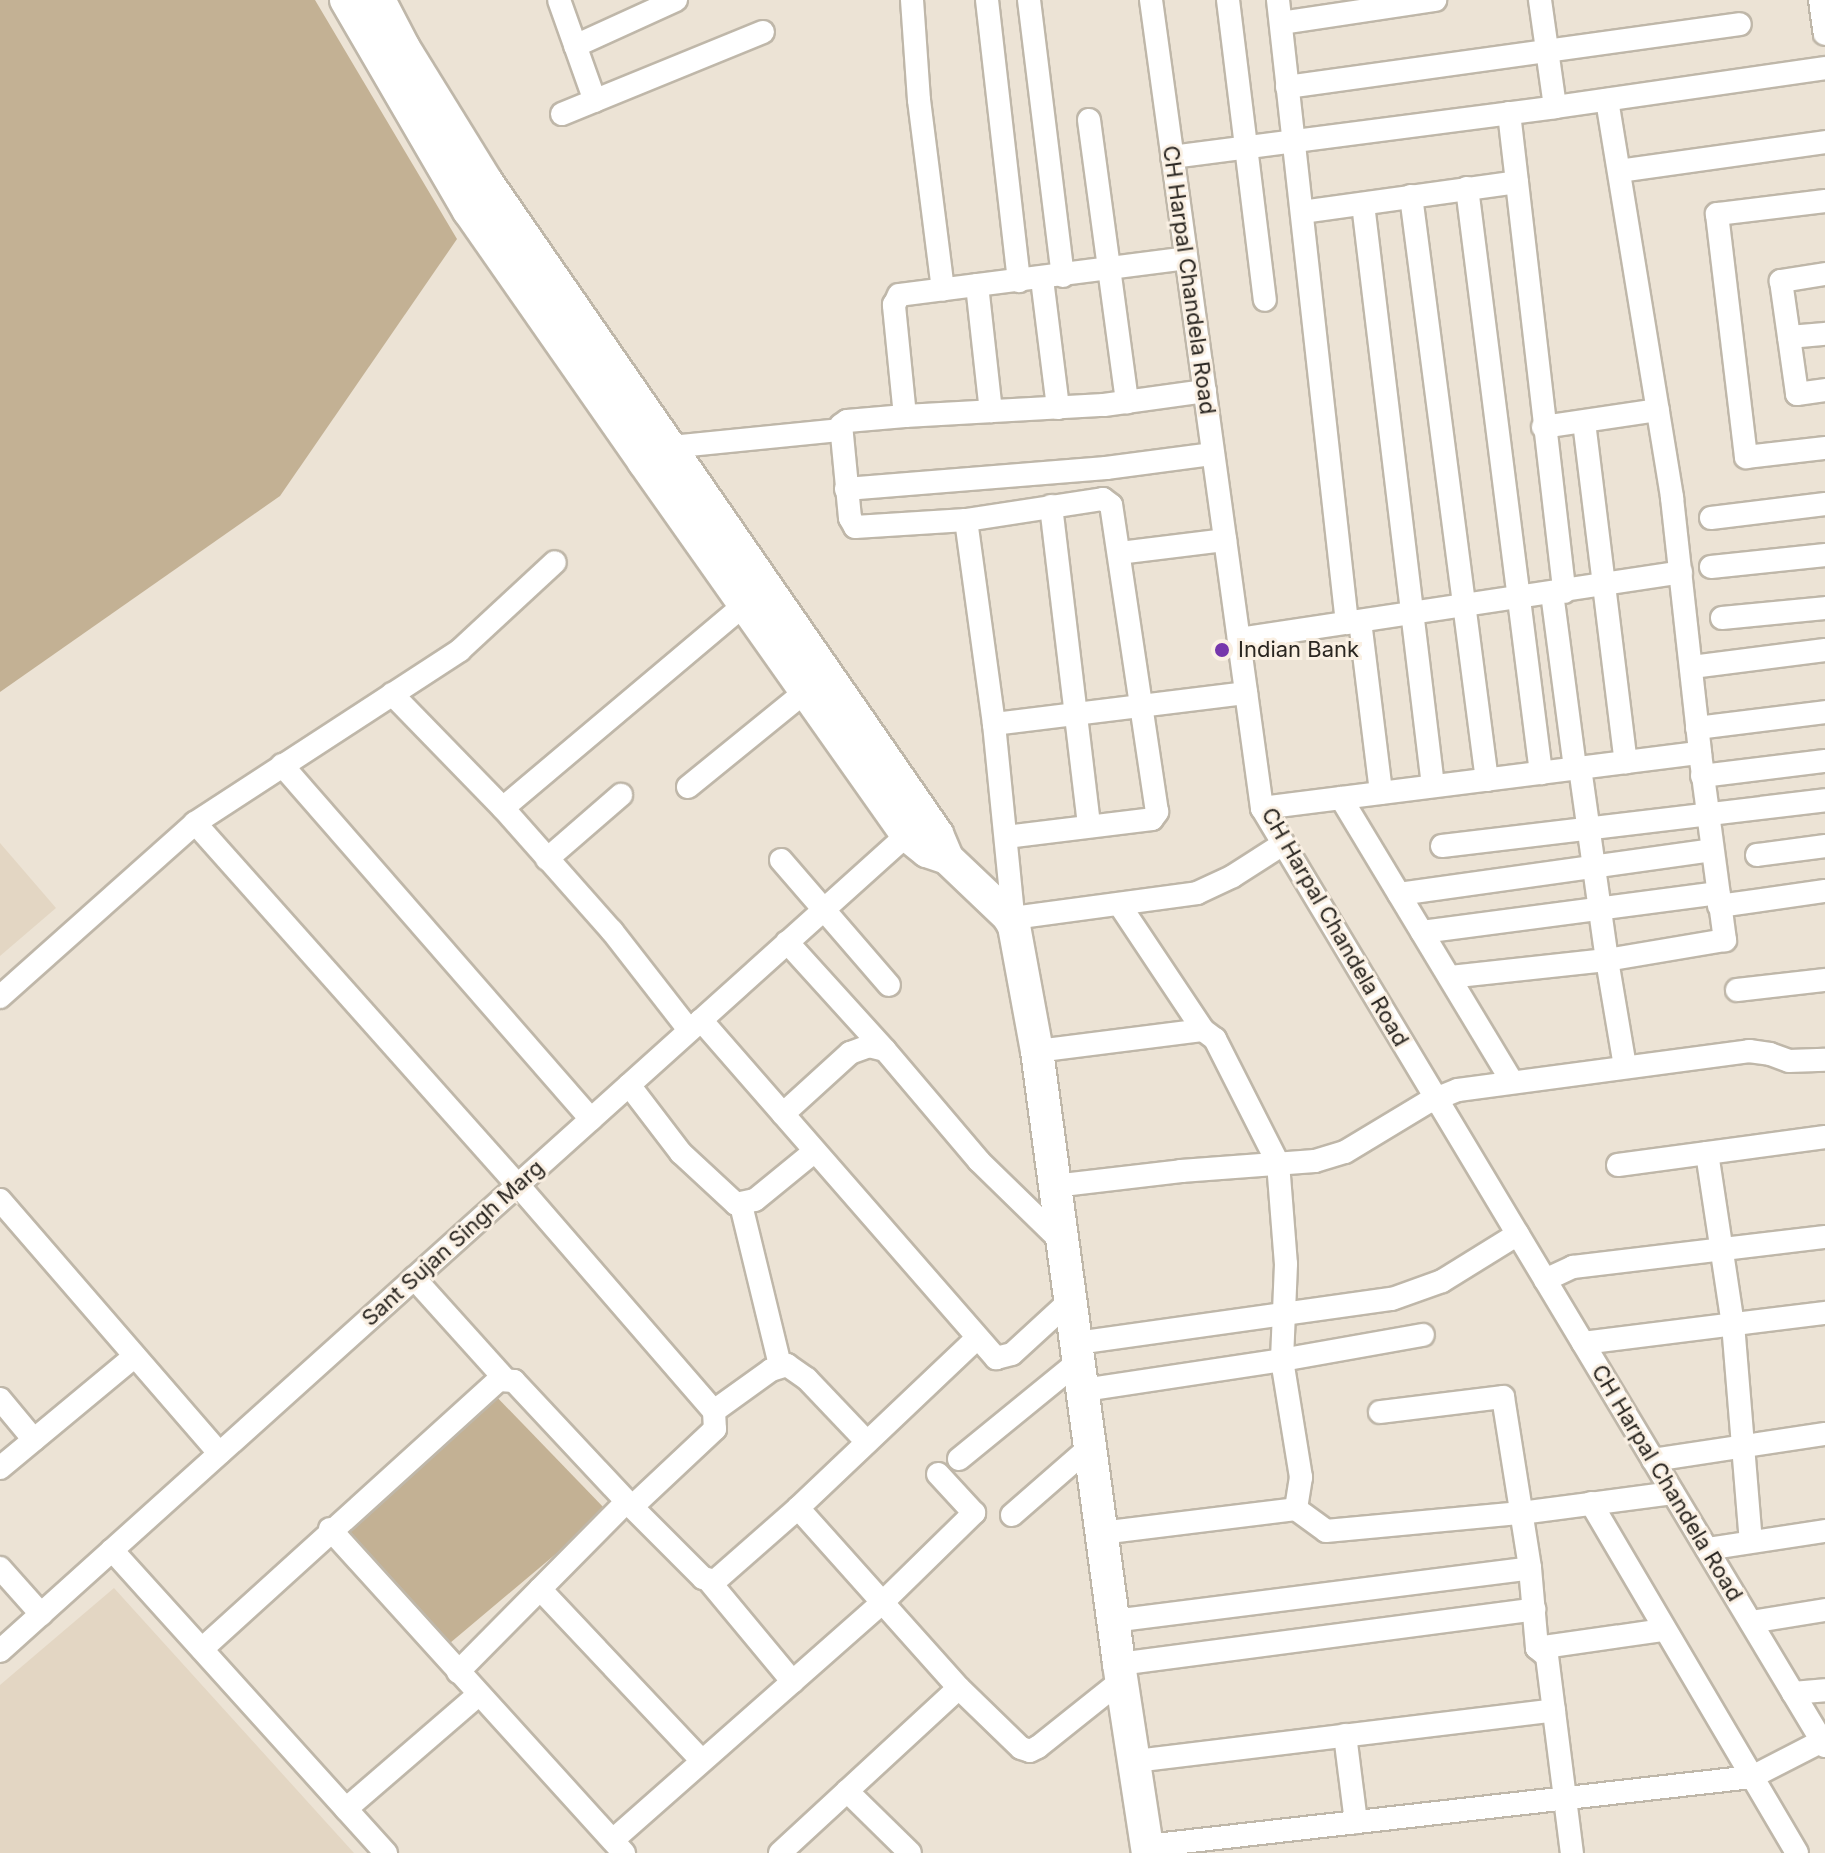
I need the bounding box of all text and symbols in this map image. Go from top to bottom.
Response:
street label: CH Harpal Chandela Road [1157,144,1221,416]
place label: Indian Bank [1238,637,1359,663]
marker: Indian Bank [1213,641,1231,659]
street label: CH Harpal Chandela Road [1256,803,1414,1051]
street label: Sant Sujan Singh Marg [357,1154,549,1332]
street label: CH Harpal Chandela Road [1586,1360,1748,1606]

